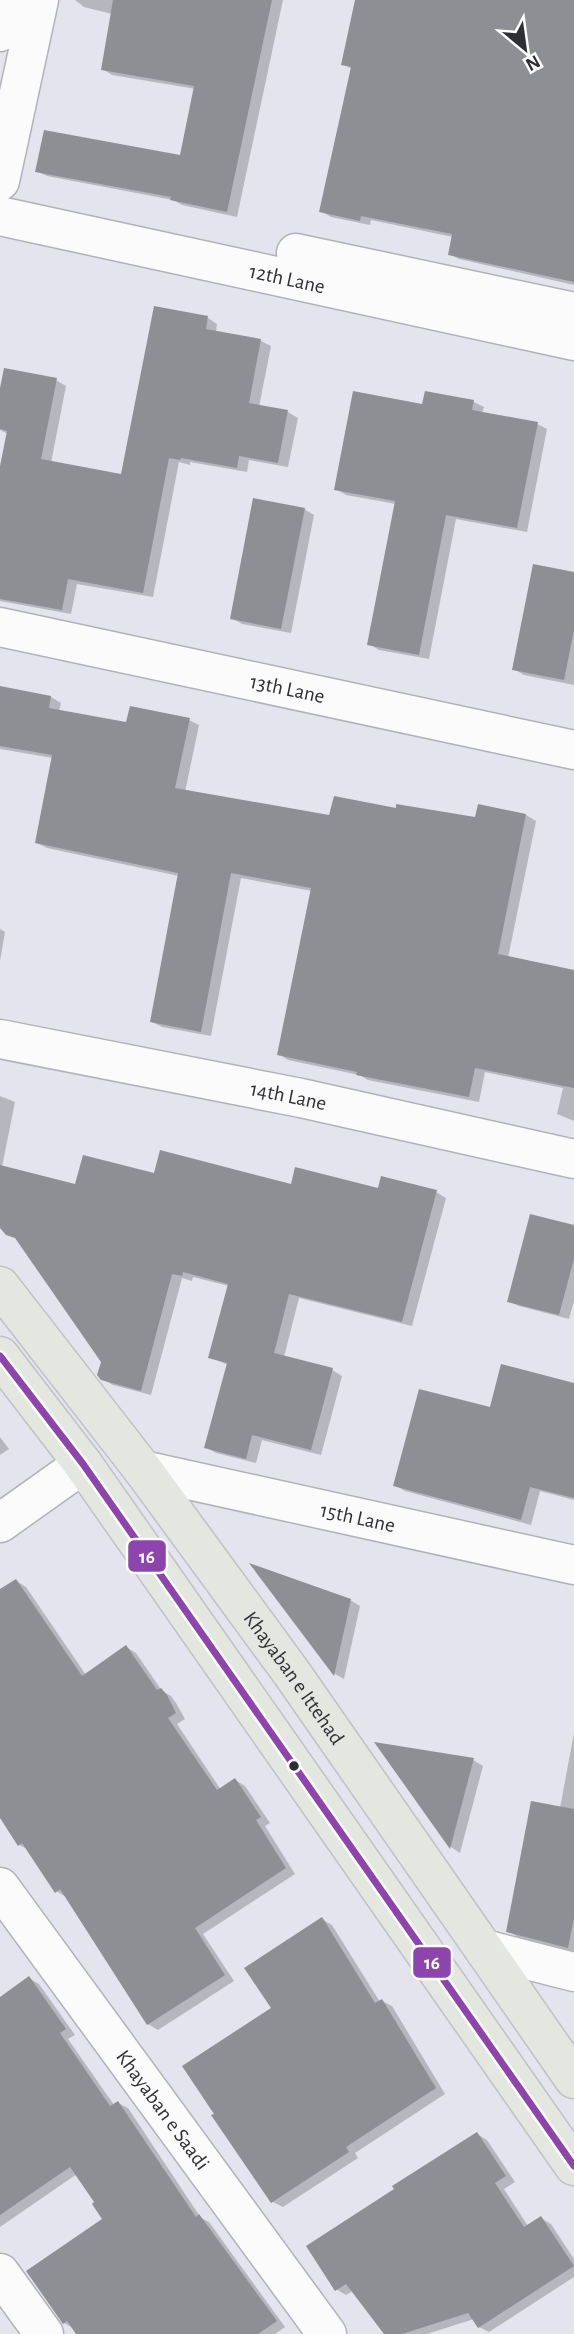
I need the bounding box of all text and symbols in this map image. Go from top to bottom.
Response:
north arrow [490,14,560,84]
text: N [522,51,543,74]
street label: 12th Lane [248,260,327,297]
street label: 13th Lane [248,670,327,707]
street label: 14th Lane [249,1078,329,1114]
street label: 15th Lane [319,1499,397,1536]
line badge: 16 [127,1539,167,1573]
text: 16 [139,1548,155,1567]
street label: Khayaban e Ittehad [240,1607,348,1748]
unlabelled marker [287,1759,301,1773]
line badge: 16 [412,1946,452,1979]
text: 16 [424,1954,440,1973]
street label: Khayaban e Saadi [112,2046,214,2174]

